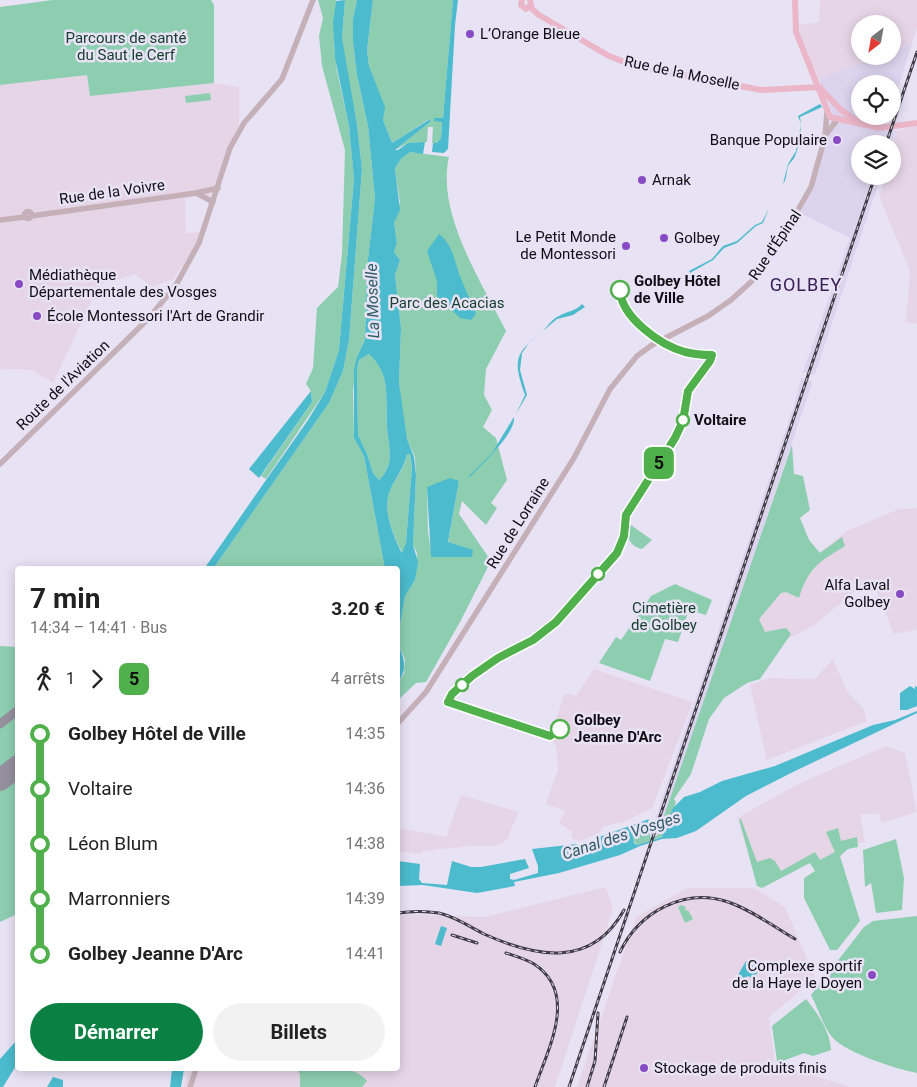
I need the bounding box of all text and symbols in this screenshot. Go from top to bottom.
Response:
north arrow [851,15,901,65]
map controls [851,15,901,185]
place label: L’Orange Bleue [480,25,580,43]
marker: L’Orange Bleue [464,28,476,40]
park label: Parcours de santé du Saut le Cerf [66,29,186,64]
street label: Rue de la Moselle [623,52,741,94]
button: locate [851,75,901,125]
place label: Banque Populaire [710,131,827,149]
marker: Banque Populaire [831,134,843,146]
button: layers [851,135,901,185]
place label: Arnak [652,171,691,189]
marker: Arnak [636,174,648,186]
street label: Rue de la Voivre [58,176,166,208]
street label: Rue d'Épinal [745,206,805,284]
place label: Le Petit Monde de Montessori [515,228,616,263]
place label: Golbey [674,229,720,247]
marker: Golbey [658,232,670,244]
marker: Le Petit Monde de Montessori [620,240,632,252]
water label: La Moselle [362,263,383,339]
place label: Médiathèque Départementale des Vosges [29,266,217,301]
place label: Golbey Hôtel de Ville [634,272,721,307]
district label: GOLBEY [770,274,842,295]
marker: Médiathèque Départementale des Vosges [13,278,25,290]
marker: Golbey Hôtel de Ville [610,280,630,300]
park label: Parc des Acacias [389,294,505,312]
place label: École Montessori l'Art de Grandir [47,307,264,325]
marker: École Montessori l'Art de Grandir [31,310,43,322]
street label: Route de l'Aviation [13,336,113,434]
place label: Voltaire [694,411,746,429]
marker: Voltaire [676,413,690,427]
line badge: 5 [643,447,675,479]
text: 5 [654,452,664,473]
street label: Rue de Lorraine [483,474,553,572]
unlabelled marker [591,567,605,581]
place label: Alfa Laval Golbey [824,576,890,611]
text: 7 min [30,582,100,615]
marker: Alfa Laval Golbey [894,588,906,600]
text: 3.20 € [331,597,385,620]
park label: Cimetière de Golbey [631,599,697,634]
text: 14:34 – 14:41 · Bus [30,618,167,637]
icon: walk [30,665,58,693]
icon: forward [83,665,111,693]
text: 5 [129,668,139,689]
text: 1 [66,669,75,688]
text: 4 arrêts [331,669,385,688]
unlabelled marker [455,678,469,692]
place label: Golbey Jeanne D'Arc [574,711,662,746]
marker: Golbey Jeanne D'Arc [550,719,570,739]
text: Golbey Hôtel de Ville [68,722,246,745]
text: 14:35 [345,724,385,743]
text: Voltaire [68,777,133,800]
text: 14:36 [345,779,385,798]
water label: Canal des Vosges [559,807,683,864]
text: Léon Blum [68,832,158,855]
text: 14:38 [345,834,385,853]
text: Marronniers [68,887,170,910]
text: 14:39 [345,889,385,908]
text: Golbey Jeanne D'Arc [68,942,243,965]
text: 14:41 [345,944,385,963]
place label: Complexe sportif de la Haye le Doyen [732,957,863,992]
marker: Complexe sportif de la Haye le Doyen [866,969,878,981]
button: Démarrer [30,1003,203,1061]
button: Billets [213,1003,385,1061]
place label: Stockage de produits finis [654,1059,827,1077]
marker: Stockage de produits finis [638,1062,650,1074]

